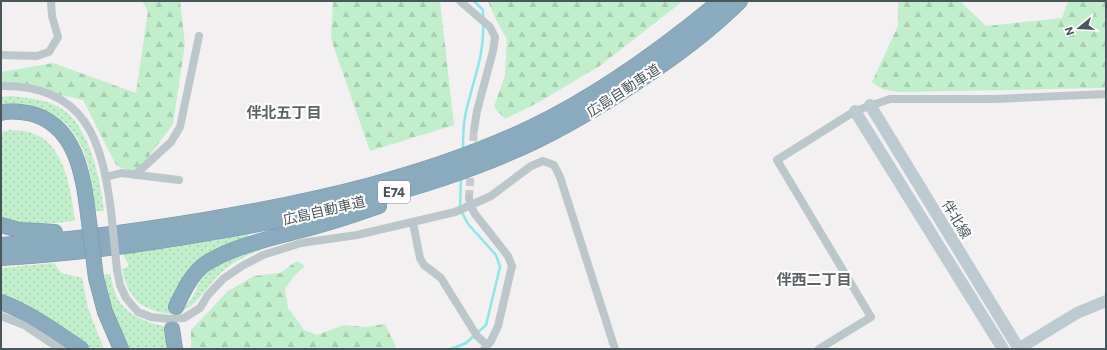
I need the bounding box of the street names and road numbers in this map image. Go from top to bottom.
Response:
street label: 広島自動車道 [583,60,663,120]
road number: E74 [378,181,410,203]
street label: 広島自動車道 [281,192,367,228]
street label: 伴北線 [939,197,975,241]

